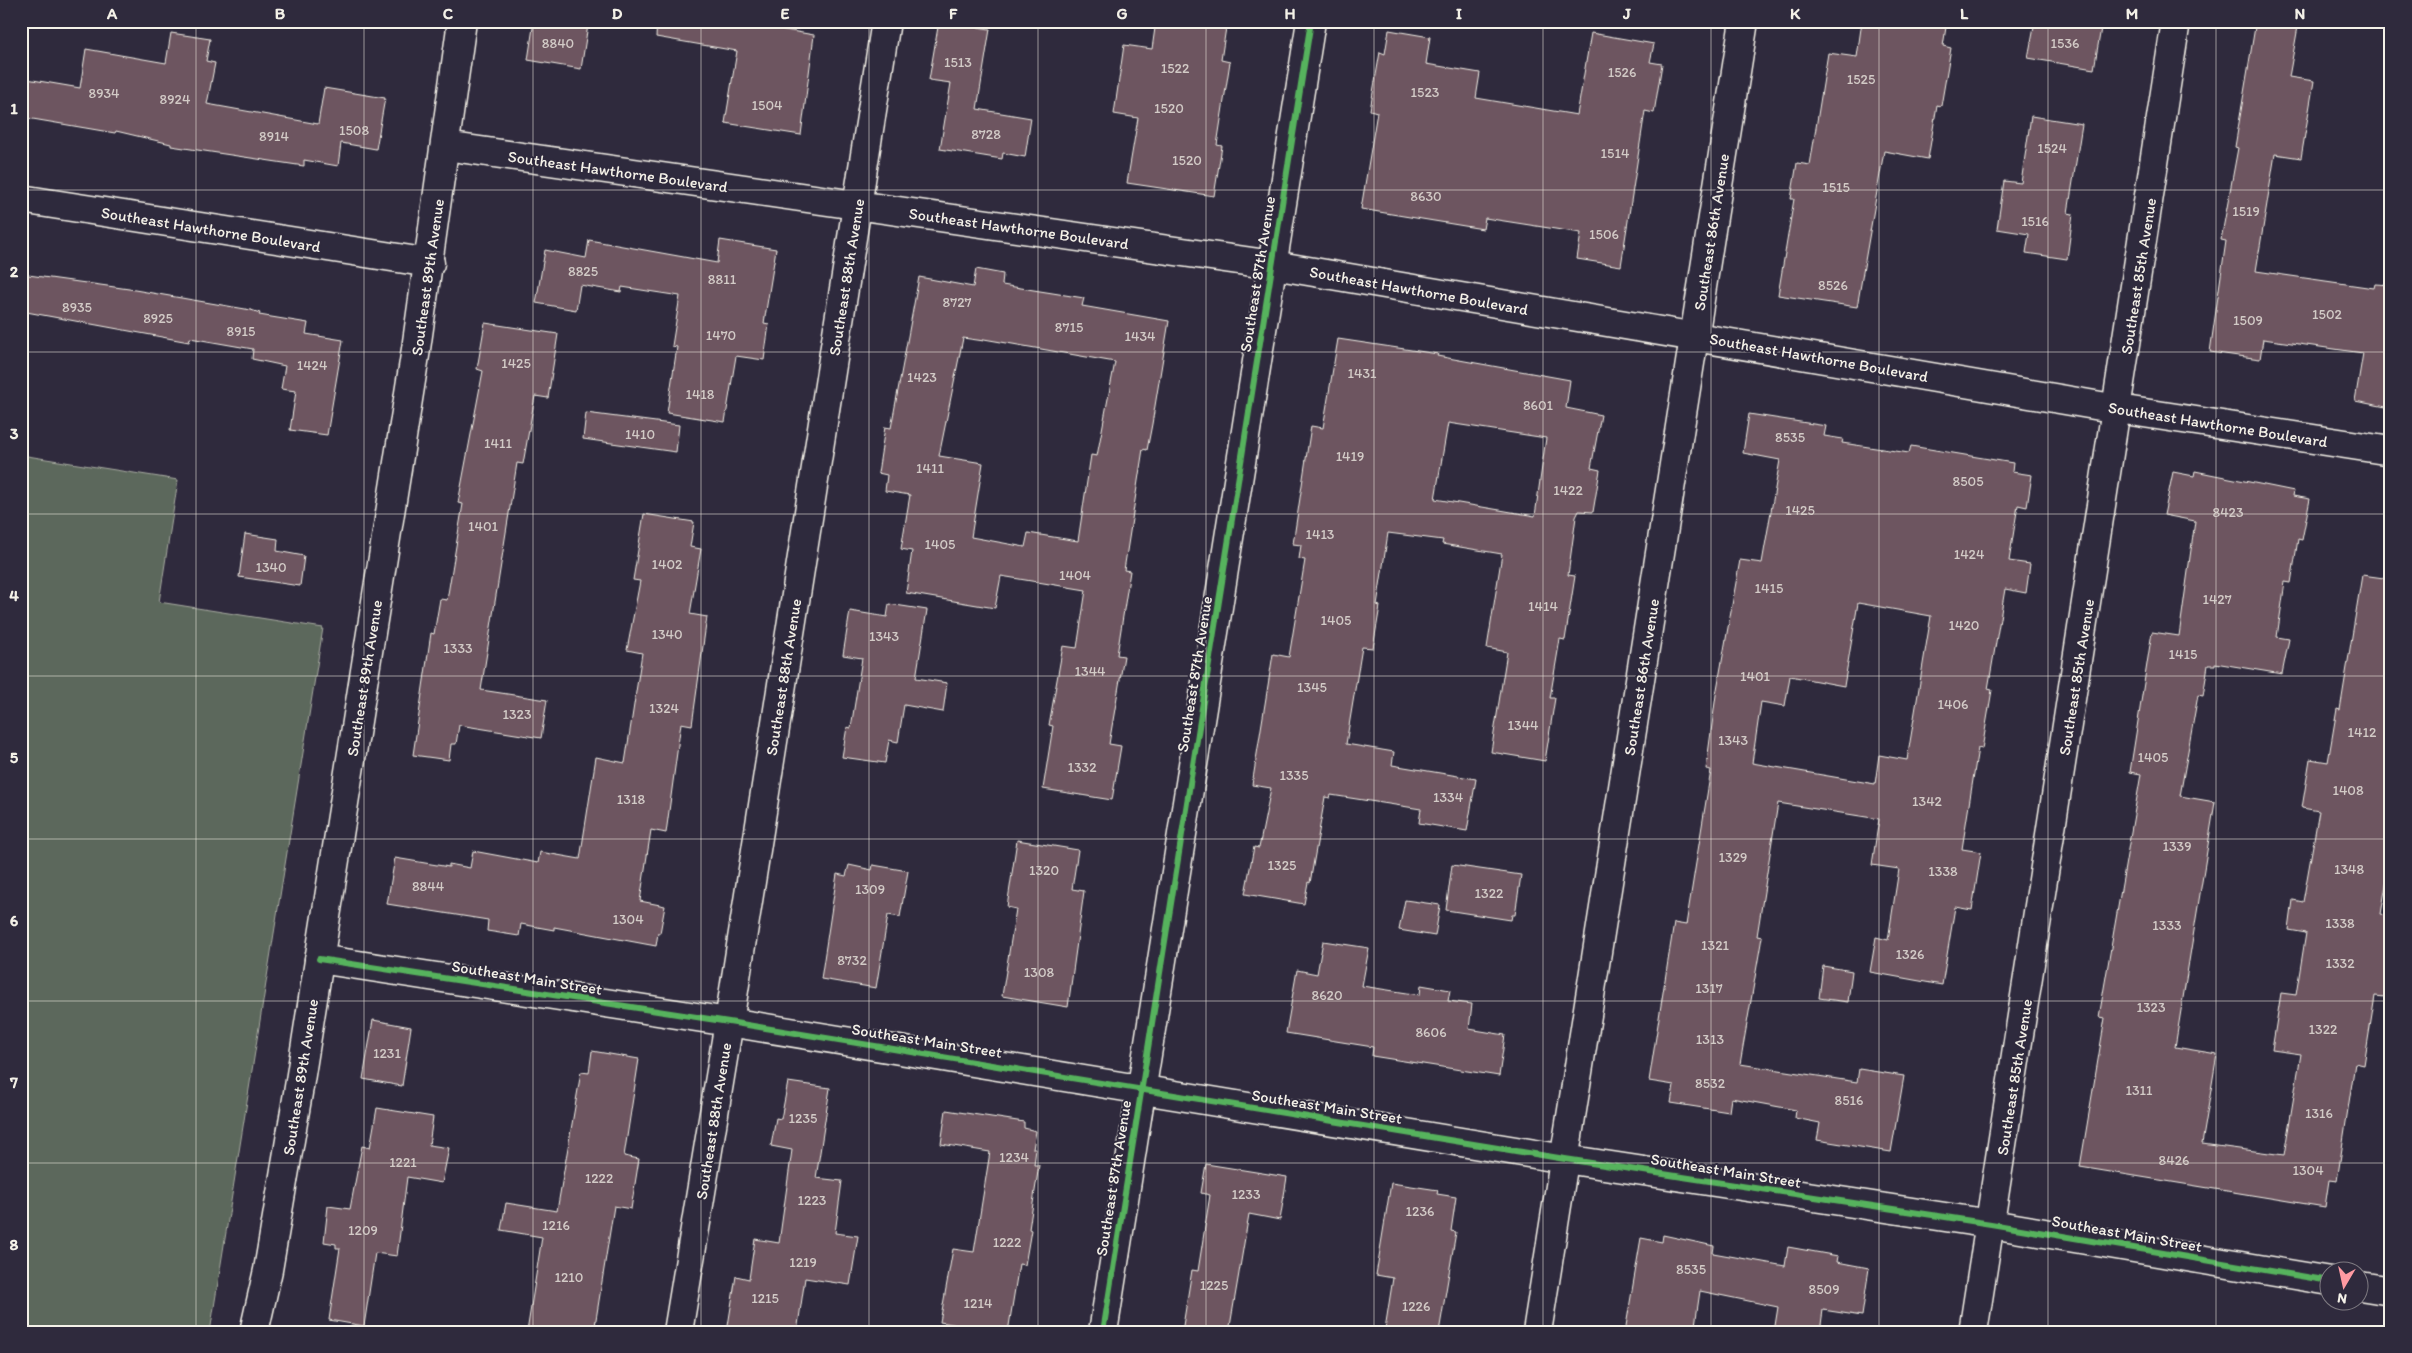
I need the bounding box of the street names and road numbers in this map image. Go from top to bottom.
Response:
street label: Southeast Hawthorne Boulevard [507,147,729,196]
street label: Southeast 86th Avenue [1690,152,1733,312]
street label: Southeast 87th Avenue [1236,194,1279,353]
street label: Southeast 85th Avenue [2117,196,2160,356]
street label: Southeast 89th Avenue [407,197,448,357]
street label: Southeast 88th Avenue [825,197,868,357]
street label: Southeast Hawthorne Boulevard [100,203,322,256]
street label: Southeast Hawthorne Boulevard [908,204,1130,253]
street label: Southeast Hawthorne Boulevard [1308,262,1530,319]
street label: Southeast Hawthorne Boulevard [1708,329,1930,386]
street label: Southeast Hawthorne Boulevard [2107,398,2329,451]
street label: Southeast 87th Avenue [1173,594,1216,753]
street label: Southeast 88th Avenue [762,597,805,757]
street label: Southeast 86th Avenue [1620,597,1663,757]
street label: Southeast 85th Avenue [2055,597,2098,757]
street label: Southeast 89th Avenue [343,598,386,758]
street label: Southeast Main Street [450,956,604,999]
street label: Southeast 89th Avenue [279,997,322,1157]
street label: Southeast 85th Avenue [1993,997,2036,1157]
street label: Southeast Main Street [850,1019,1004,1062]
street label: Southeast 88th Avenue [692,1041,735,1201]
street label: Southeast Main Street [1250,1085,1404,1128]
street label: Southeast 87th Avenue [1092,1098,1135,1257]
street label: Southeast Main Street [1649,1149,1803,1192]
street label: Southeast Main Street [2050,1211,2204,1256]

